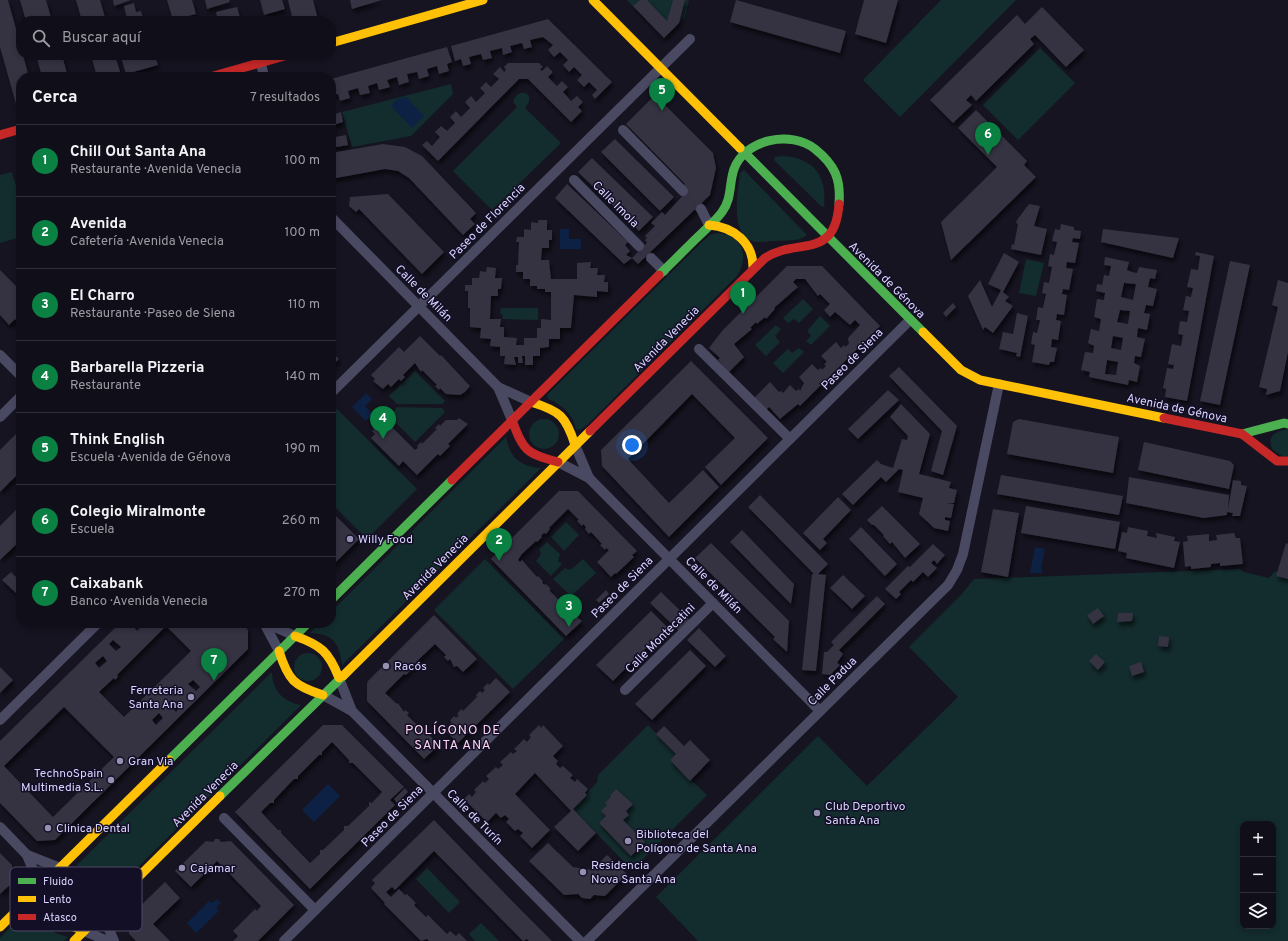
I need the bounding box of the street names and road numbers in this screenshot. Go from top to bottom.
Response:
street label: Calle Imola [589,178,642,231]
street label: Paseo de Florencia [446,180,529,263]
street label: Avenida de Génova [844,239,928,323]
street label: Calle de Milán [391,262,455,326]
street label: Avenida Venecia [630,303,703,376]
street label: Paseo de Siena [818,325,887,394]
street label: Avenida de Génova [1125,391,1229,427]
street label: Avenida Venecia [399,531,472,604]
street label: Paseo de Siena [588,553,657,622]
street label: Calle de Milán [681,554,745,618]
street label: Calle Montecatini [622,600,699,677]
street label: Calle Padua [805,654,861,710]
street label: Avenida Venecia [169,758,242,831]
street label: Paseo de Siena [358,782,427,851]
street label: Calle de Turín [443,786,506,849]

